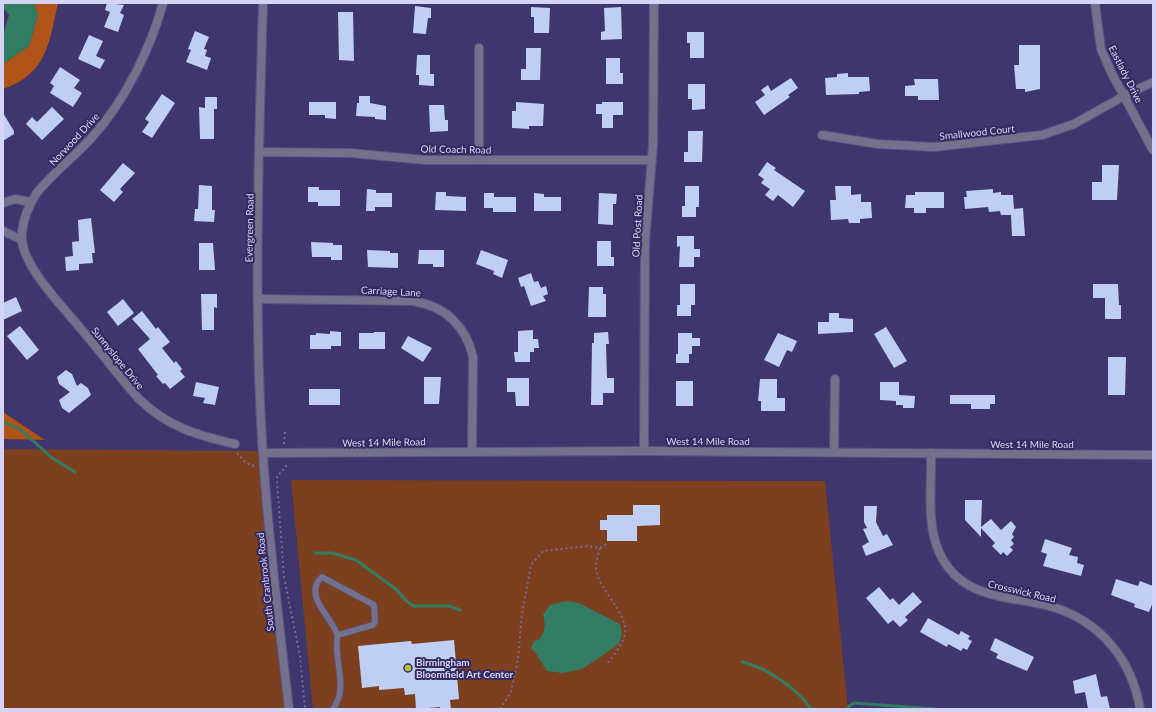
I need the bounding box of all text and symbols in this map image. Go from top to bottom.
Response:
street label: Eastlady Drive [1106,43,1146,105]
street label: Norwood Drive [46,110,102,168]
street label: Smallwood Court [939,122,1016,142]
street label: Old Coach Road [421,142,491,156]
street label: Evergreen Road [242,193,256,263]
street label: Old Post Road [629,194,645,258]
street label: Carriage Lane [361,283,421,299]
street label: Sunnyslope Drive [89,324,147,392]
street label: West 14 Mile Road [342,435,426,449]
street label: West 14 Mile Road [666,435,750,447]
street label: West 14 Mile Road [990,438,1074,450]
street label: South Cranbrook Road [254,532,276,632]
street label: Crosswick Road [987,577,1057,605]
place label: Birmingham Bloomfield Art Center [416,656,514,680]
marker: Birmingham Bloomfield Art Center [403,663,413,673]

